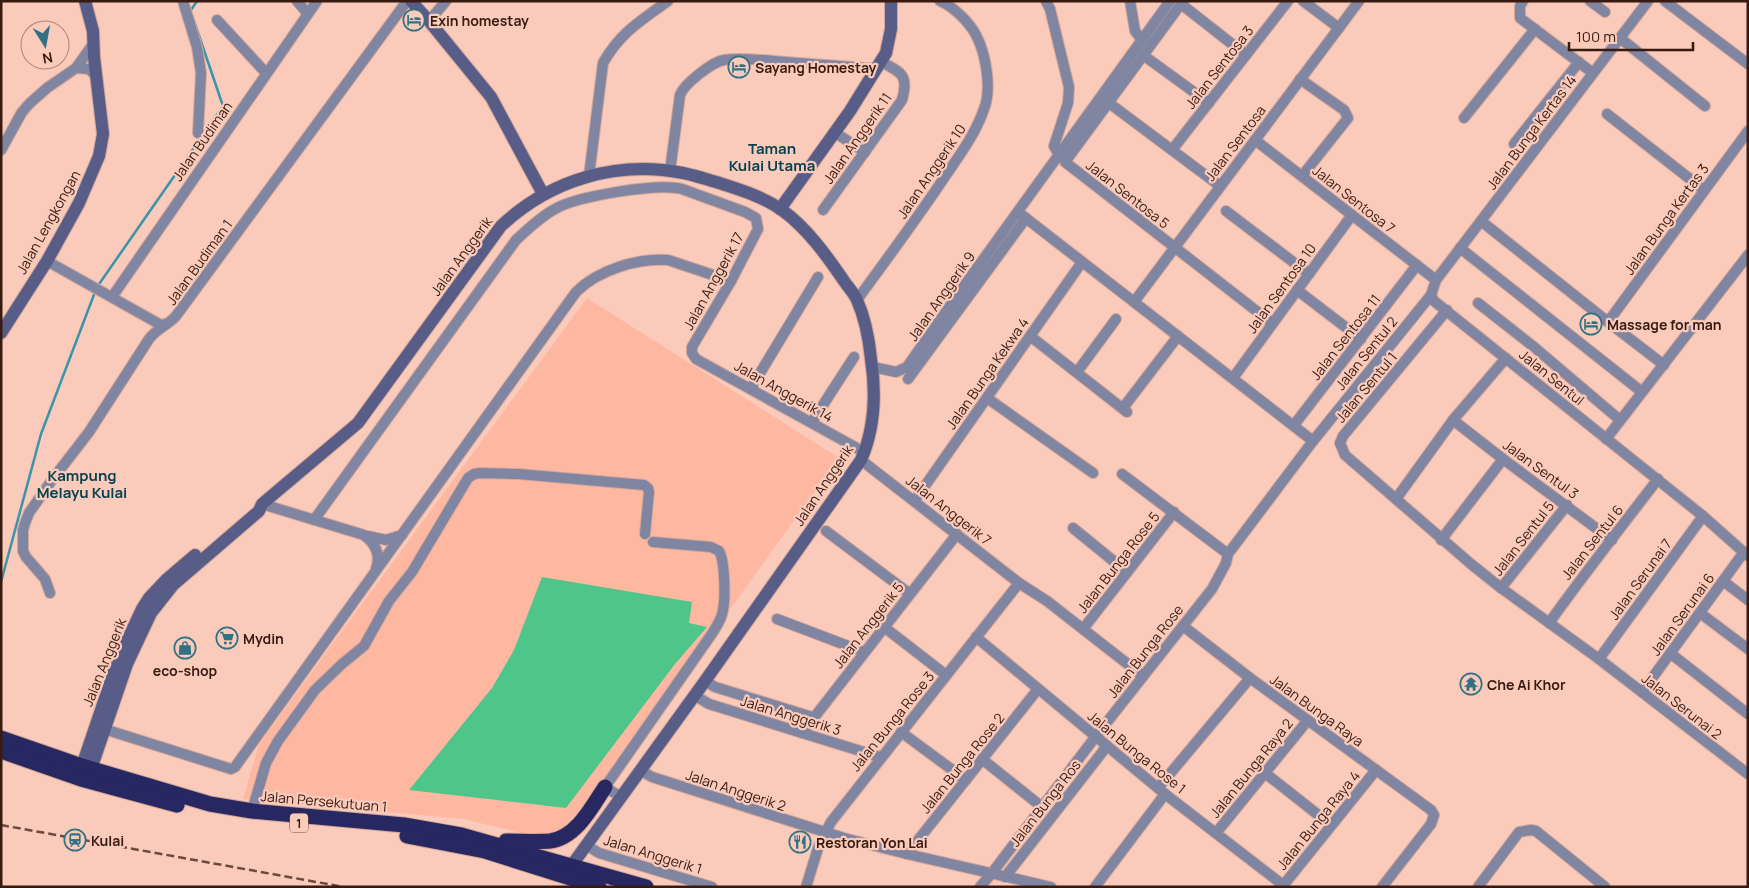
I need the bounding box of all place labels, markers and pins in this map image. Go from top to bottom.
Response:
hotel icon: Exin homestay [402,8,426,32]
place label: Exin homestay [430,11,529,30]
hotel icon: Sayang Homestay [727,55,751,79]
place label: Sayang Homestay [755,58,877,77]
hotel icon: Massage for man [1579,312,1603,336]
place label: Massage for man [1607,315,1722,334]
supermarket icon: Mydin [215,626,239,650]
place label: Mydin [243,629,284,648]
shop icon: eco-shop [173,636,197,660]
place label: eco-shop [153,661,218,680]
temple icon: Che Ai Khor [1459,672,1483,696]
place label: Che Ai Khor [1487,675,1566,694]
station icon: Kulai [63,828,87,852]
restaurant icon: Restoran Yon Lai [788,830,812,854]
place label: Kulai [91,831,124,850]
place label: Restoran Yon Lai [816,833,928,852]

